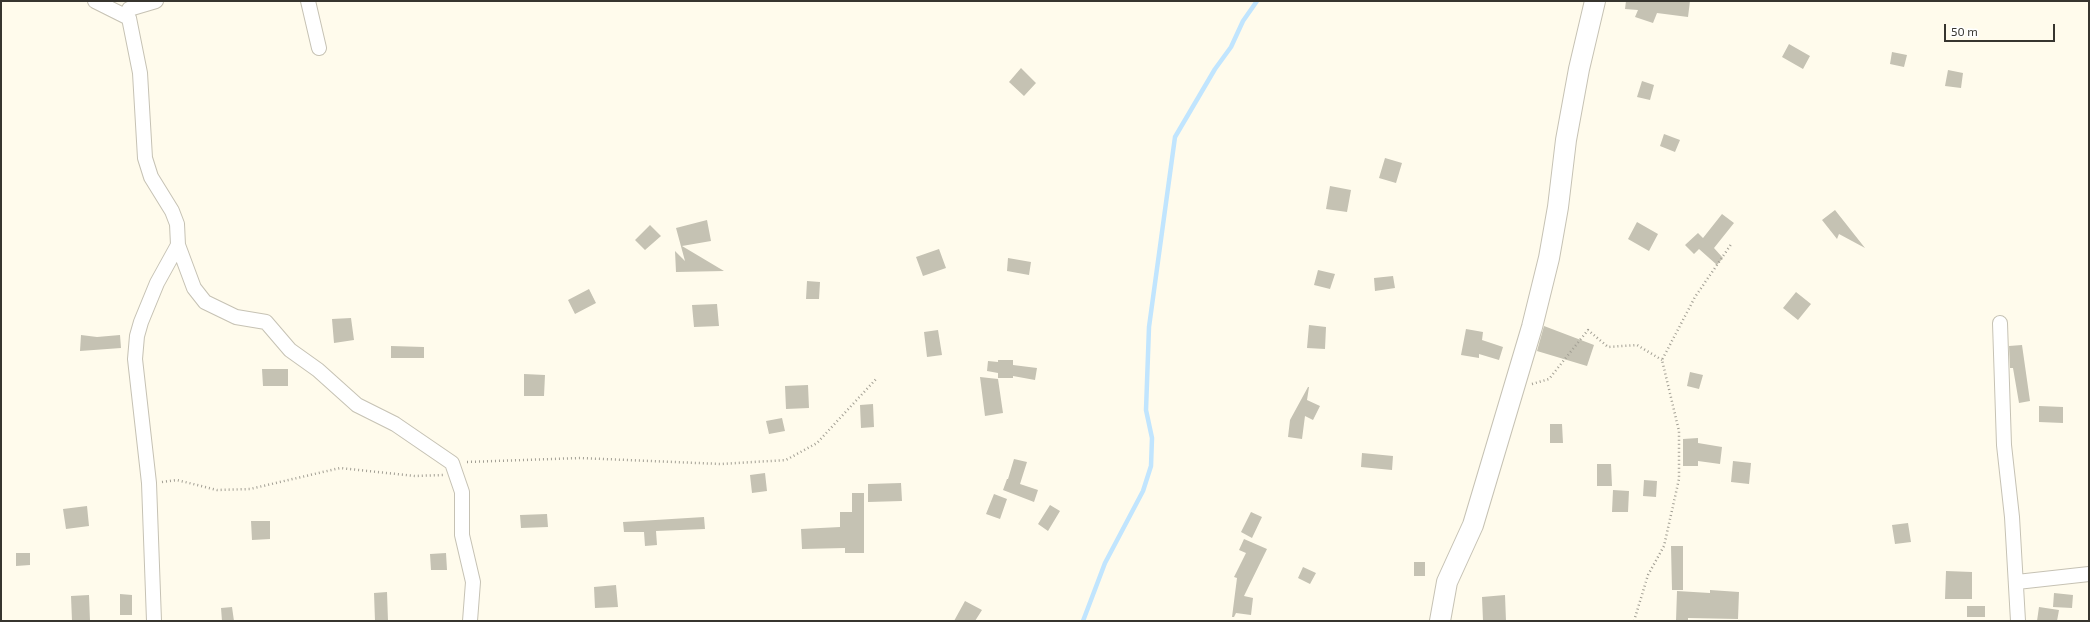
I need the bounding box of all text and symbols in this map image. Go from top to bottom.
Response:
scale bar [1946,16,2057,42]
text: 50 m [1951,24,1978,38]

